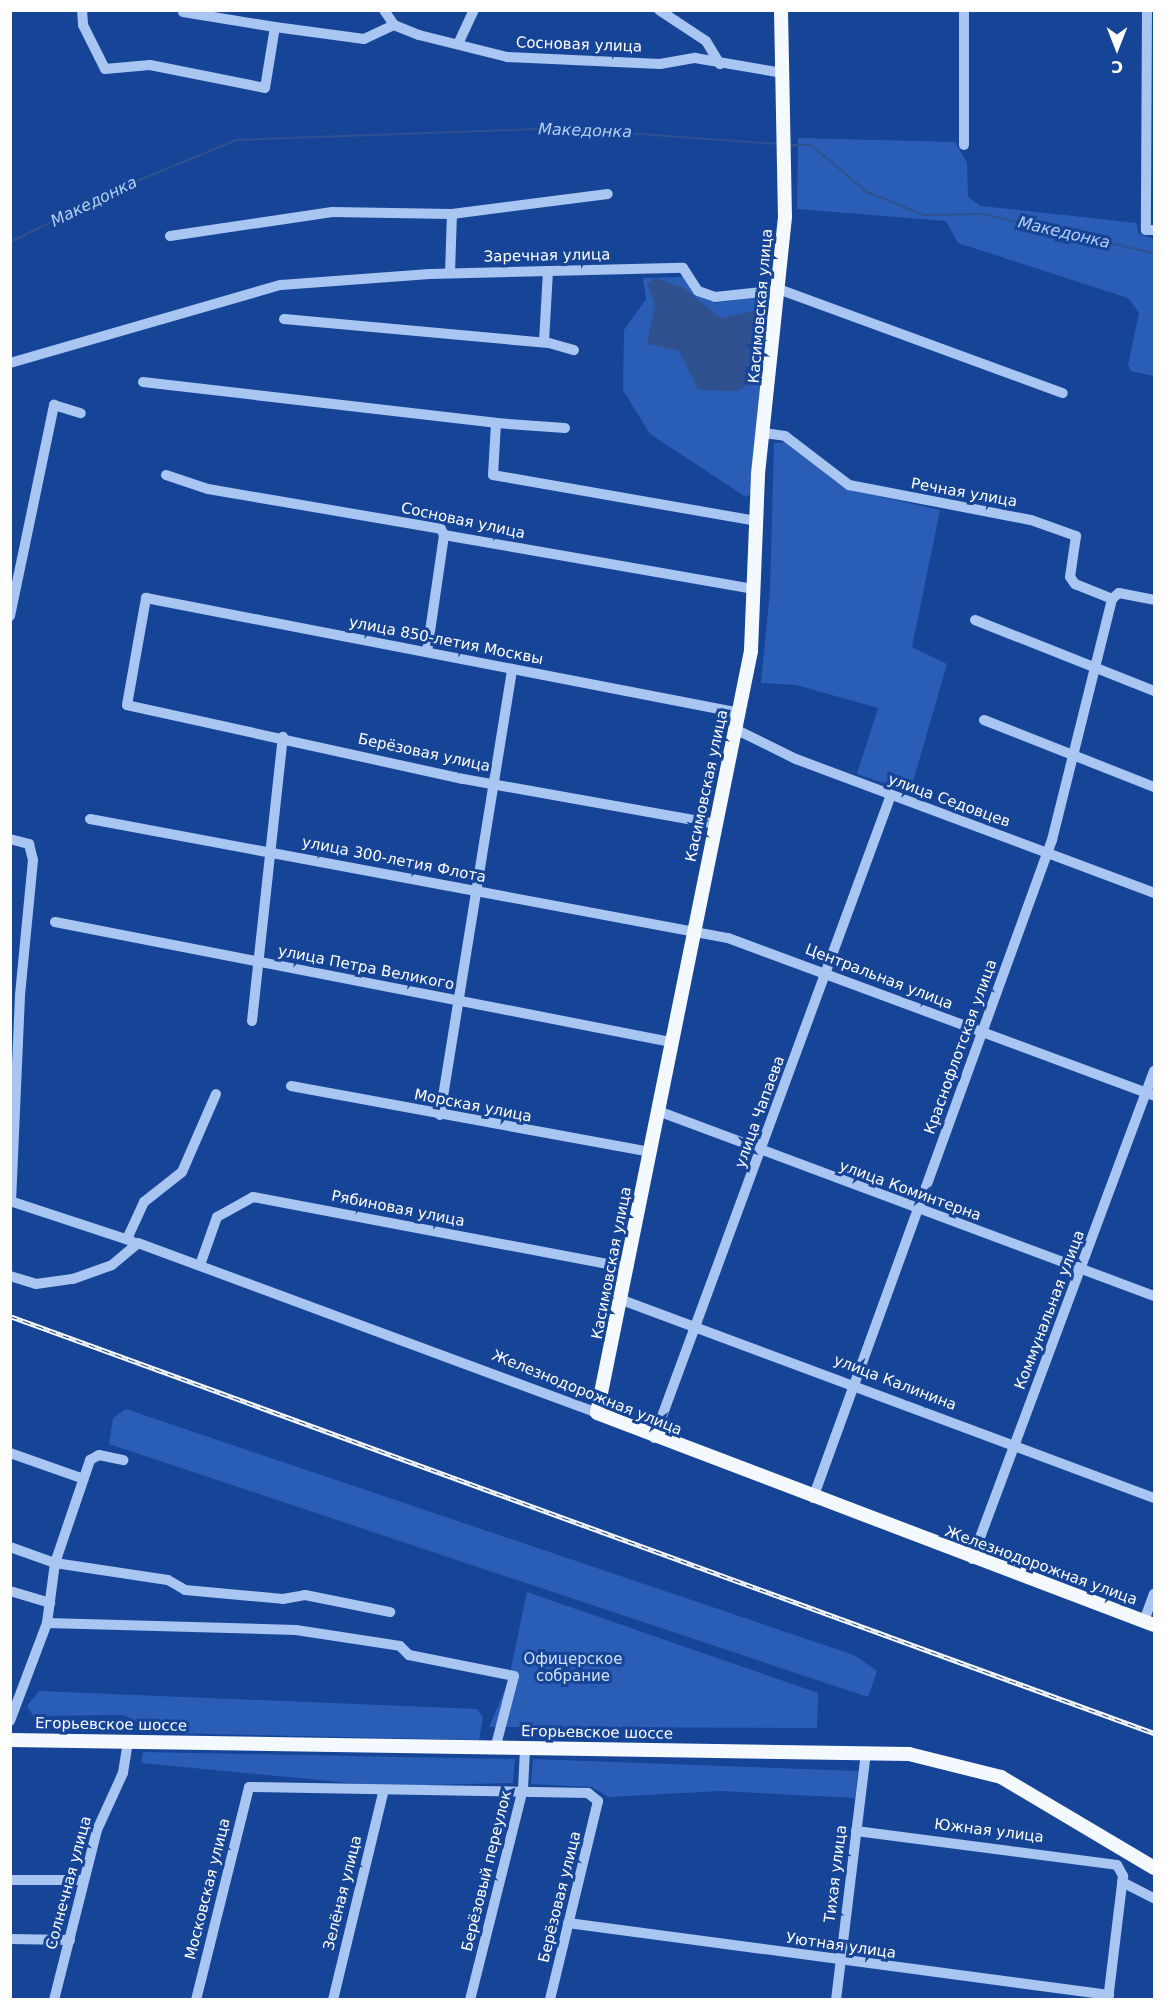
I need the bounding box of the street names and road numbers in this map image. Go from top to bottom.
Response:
street label: Сосновая улица [516,34,642,56]
street label: Касимовская улица [745,228,777,384]
street label: Заречная улица [483,246,611,266]
street label: Речная улица [909,475,1019,511]
street label: Сосновая улица [399,499,527,543]
street label: улица 850-летия Москвы [347,613,545,669]
street label: Касимовская улица [682,708,732,864]
street label: Берёзовая улица [356,730,492,776]
street label: улица Седовцев [885,771,1013,831]
street label: улица 300-летия Флота [300,833,488,887]
street label: Центральная улица [803,940,955,1014]
street label: улица Петра Великого [276,942,456,994]
street label: Краснофлотская улица [921,957,1001,1137]
street label: улица Чапаева [731,1053,789,1171]
street label: Морская улица [413,1086,533,1126]
street label: улица Коминтерна [837,1157,983,1225]
street label: Касимовская улица [588,1185,636,1341]
street label: Рябиновая улица [330,1187,466,1231]
street label: Коммунальная улица [1011,1228,1089,1392]
street label: Железнодорожная улица [489,1347,685,1439]
street label: улица Калинина [831,1351,959,1415]
street label: Железнодорожная улица [942,1523,1140,1609]
street label: Егорьевское шоссе [35,1715,187,1735]
street label: Егорьевское шоссе [521,1723,673,1743]
street label: Берёзовый переулок [458,1789,516,1953]
street label: Солнечная улица [43,1814,95,1952]
street label: Южная улица [933,1815,1045,1847]
street label: Московская улица [182,1816,234,1962]
street label: Тихая улица [821,1824,851,1924]
street label: Берёзовая улица [535,1829,585,1965]
street label: Зелёная улица [320,1834,366,1952]
street label: Уютная улица [785,1929,897,1963]

